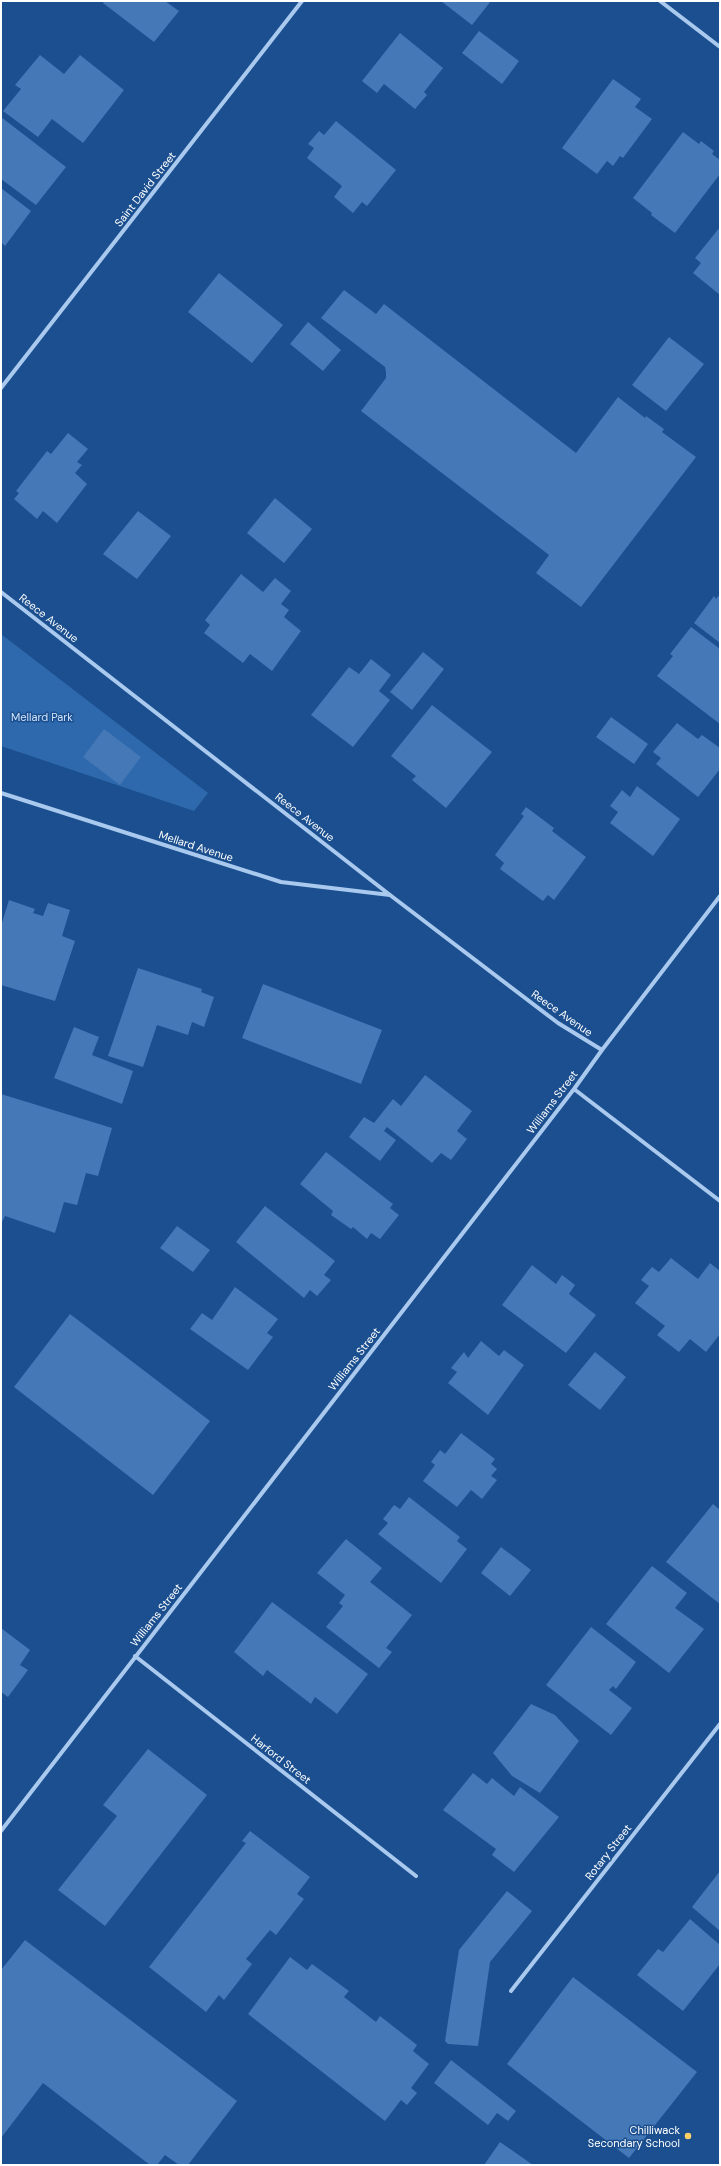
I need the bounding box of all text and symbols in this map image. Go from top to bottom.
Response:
street label: Saint David Street [111,149,179,229]
street label: Reece Avenue [17,590,81,646]
park label: Mellard Park [11,710,73,724]
street label: Reece Avenue [273,789,337,845]
street label: Mellard Avenue [157,827,235,865]
street label: Reece Avenue [529,987,595,1039]
street label: Williams Street [523,1067,581,1137]
street label: Williams Street [325,1325,383,1393]
street label: Williams Street [127,1581,185,1649]
street label: Harford Street [248,1731,314,1787]
street label: Rotary Street [582,1821,634,1883]
place label: Chilliwack Secondary School [588,2123,680,2150]
marker: Chilliwack Secondary School [683,2131,693,2141]

